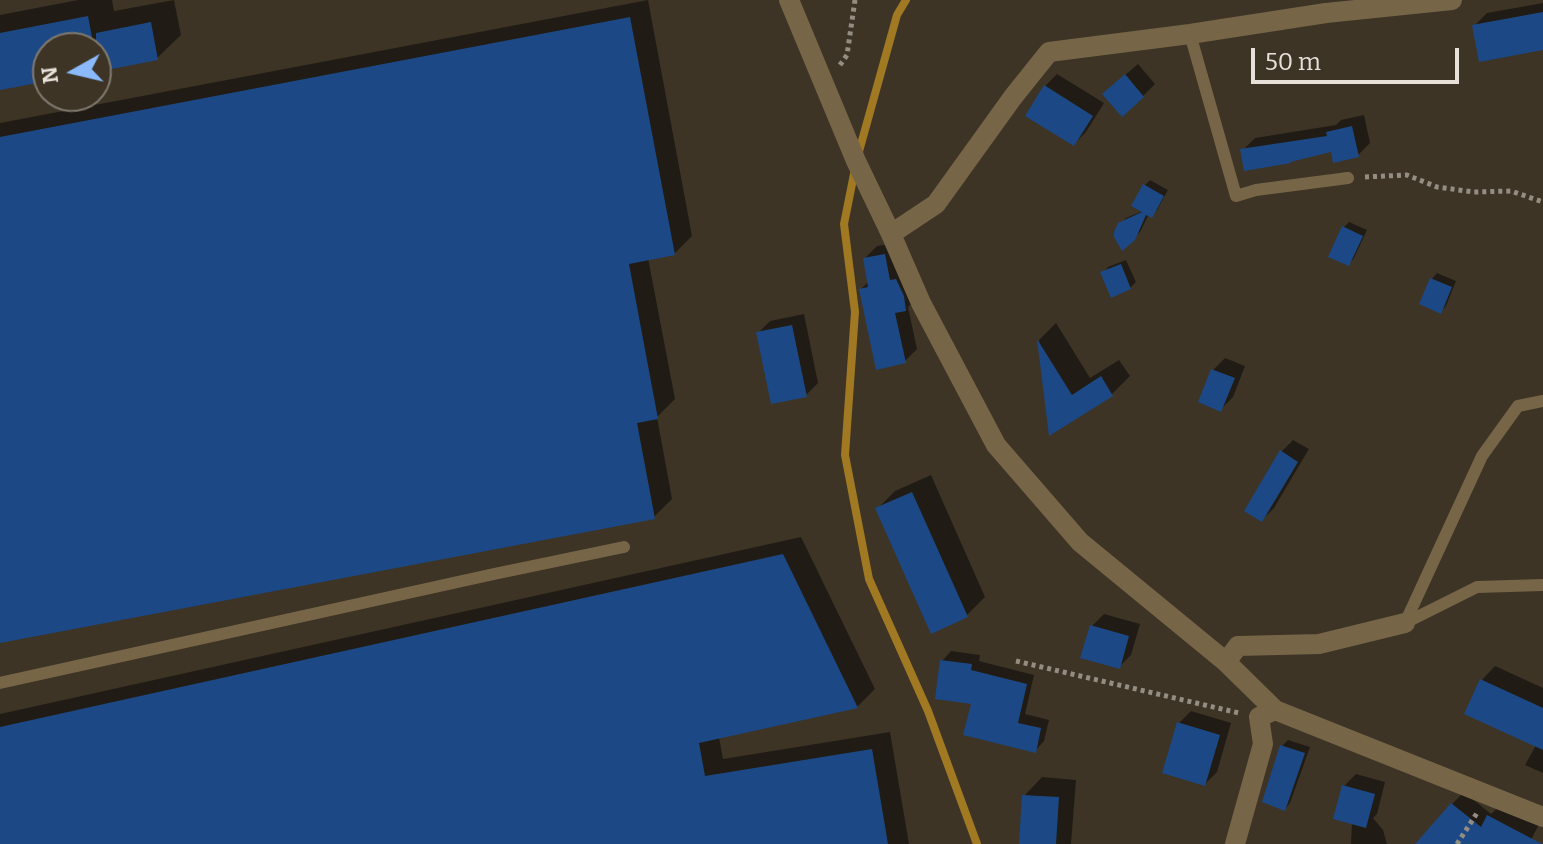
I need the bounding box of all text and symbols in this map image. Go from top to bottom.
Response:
north arrow [32,32,112,112]
scale bar [1255,32,1463,82]
text: 50 m [1265,48,1321,76]
text: N [35,65,64,85]

